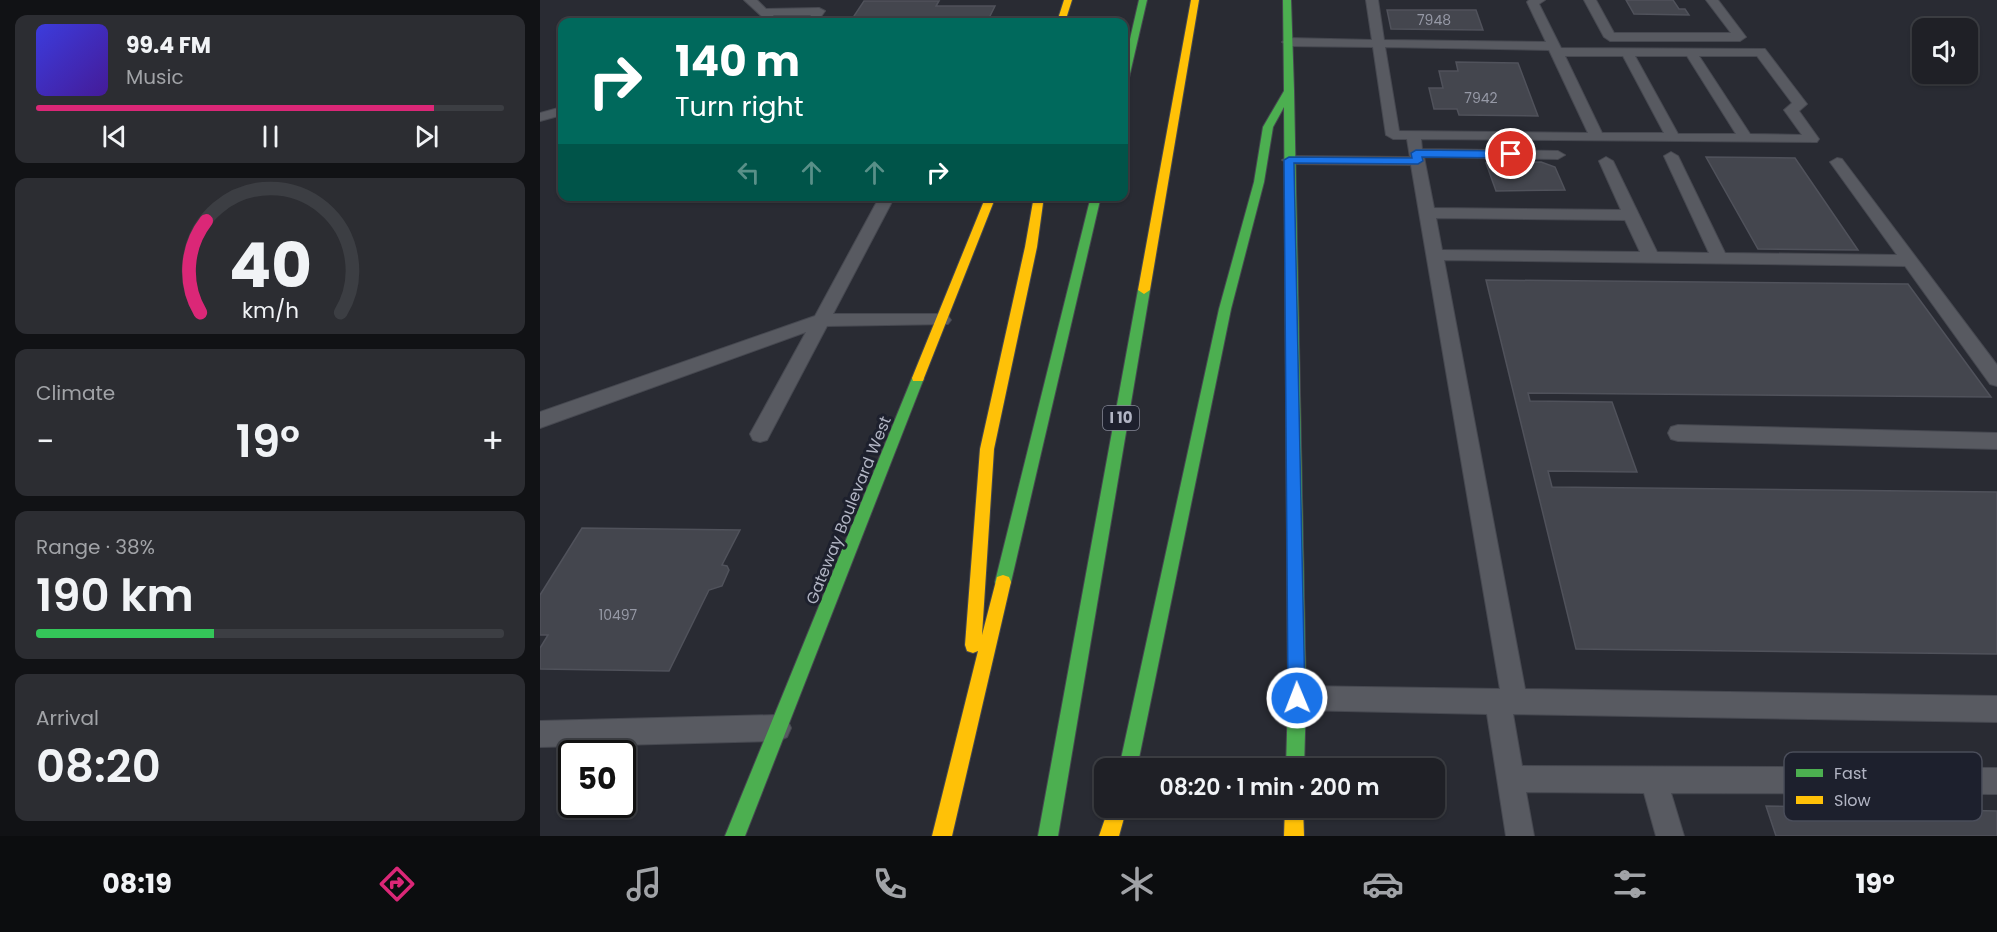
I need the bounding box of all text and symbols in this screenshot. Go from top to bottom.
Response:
house number: 7948 [1417,10,1451,30]
map controls [1912,18,1978,84]
button: sound [1912,18,1978,84]
text: 99.4 FM [126,30,211,61]
text: 140 m [675,32,800,91]
icon: right [576,42,654,120]
text: Music [126,63,184,91]
text: Turn right [675,88,804,125]
house number: 7942 [1464,88,1498,108]
icon: previous [98,120,131,153]
icon: pause [254,120,287,153]
icon: next [410,120,443,153]
pin [1485,128,1536,179]
icon: arrive [1494,137,1527,170]
icon: left [732,156,765,189]
icon: ahead [795,156,828,189]
icon: ahead [858,156,891,189]
icon: right [921,156,954,189]
text: 40 [229,221,311,309]
text: km/h [241,295,299,326]
text: Climate [36,379,115,407]
road number: I 10 [1103,406,1139,430]
text: 19° [236,410,300,473]
street label: Gateway Boulevard West [800,413,897,608]
text: − [36,418,54,465]
text: + [481,418,504,465]
text: Range · 38% [36,533,155,561]
text: 190 km [36,564,194,627]
house number: 10497 [599,605,638,625]
position arrow [1265,666,1329,730]
text: Arrival [36,704,99,732]
text: 08:20 [36,735,161,798]
speed limit sign: 50 [558,740,636,818]
legend [1784,752,1982,821]
text: Fast [1834,762,1867,785]
text: 08:20 · 1 min · 200 m [1159,772,1380,803]
text: Slow [1834,789,1871,812]
icon: directions [376,863,418,905]
icon: music [623,863,665,905]
icon: phone [869,863,911,905]
icon: climate [1116,863,1158,905]
icon: car [1362,863,1404,905]
icon: filters [1609,863,1651,905]
text: 08:19 [102,865,172,902]
text: 19° [1855,865,1895,902]

